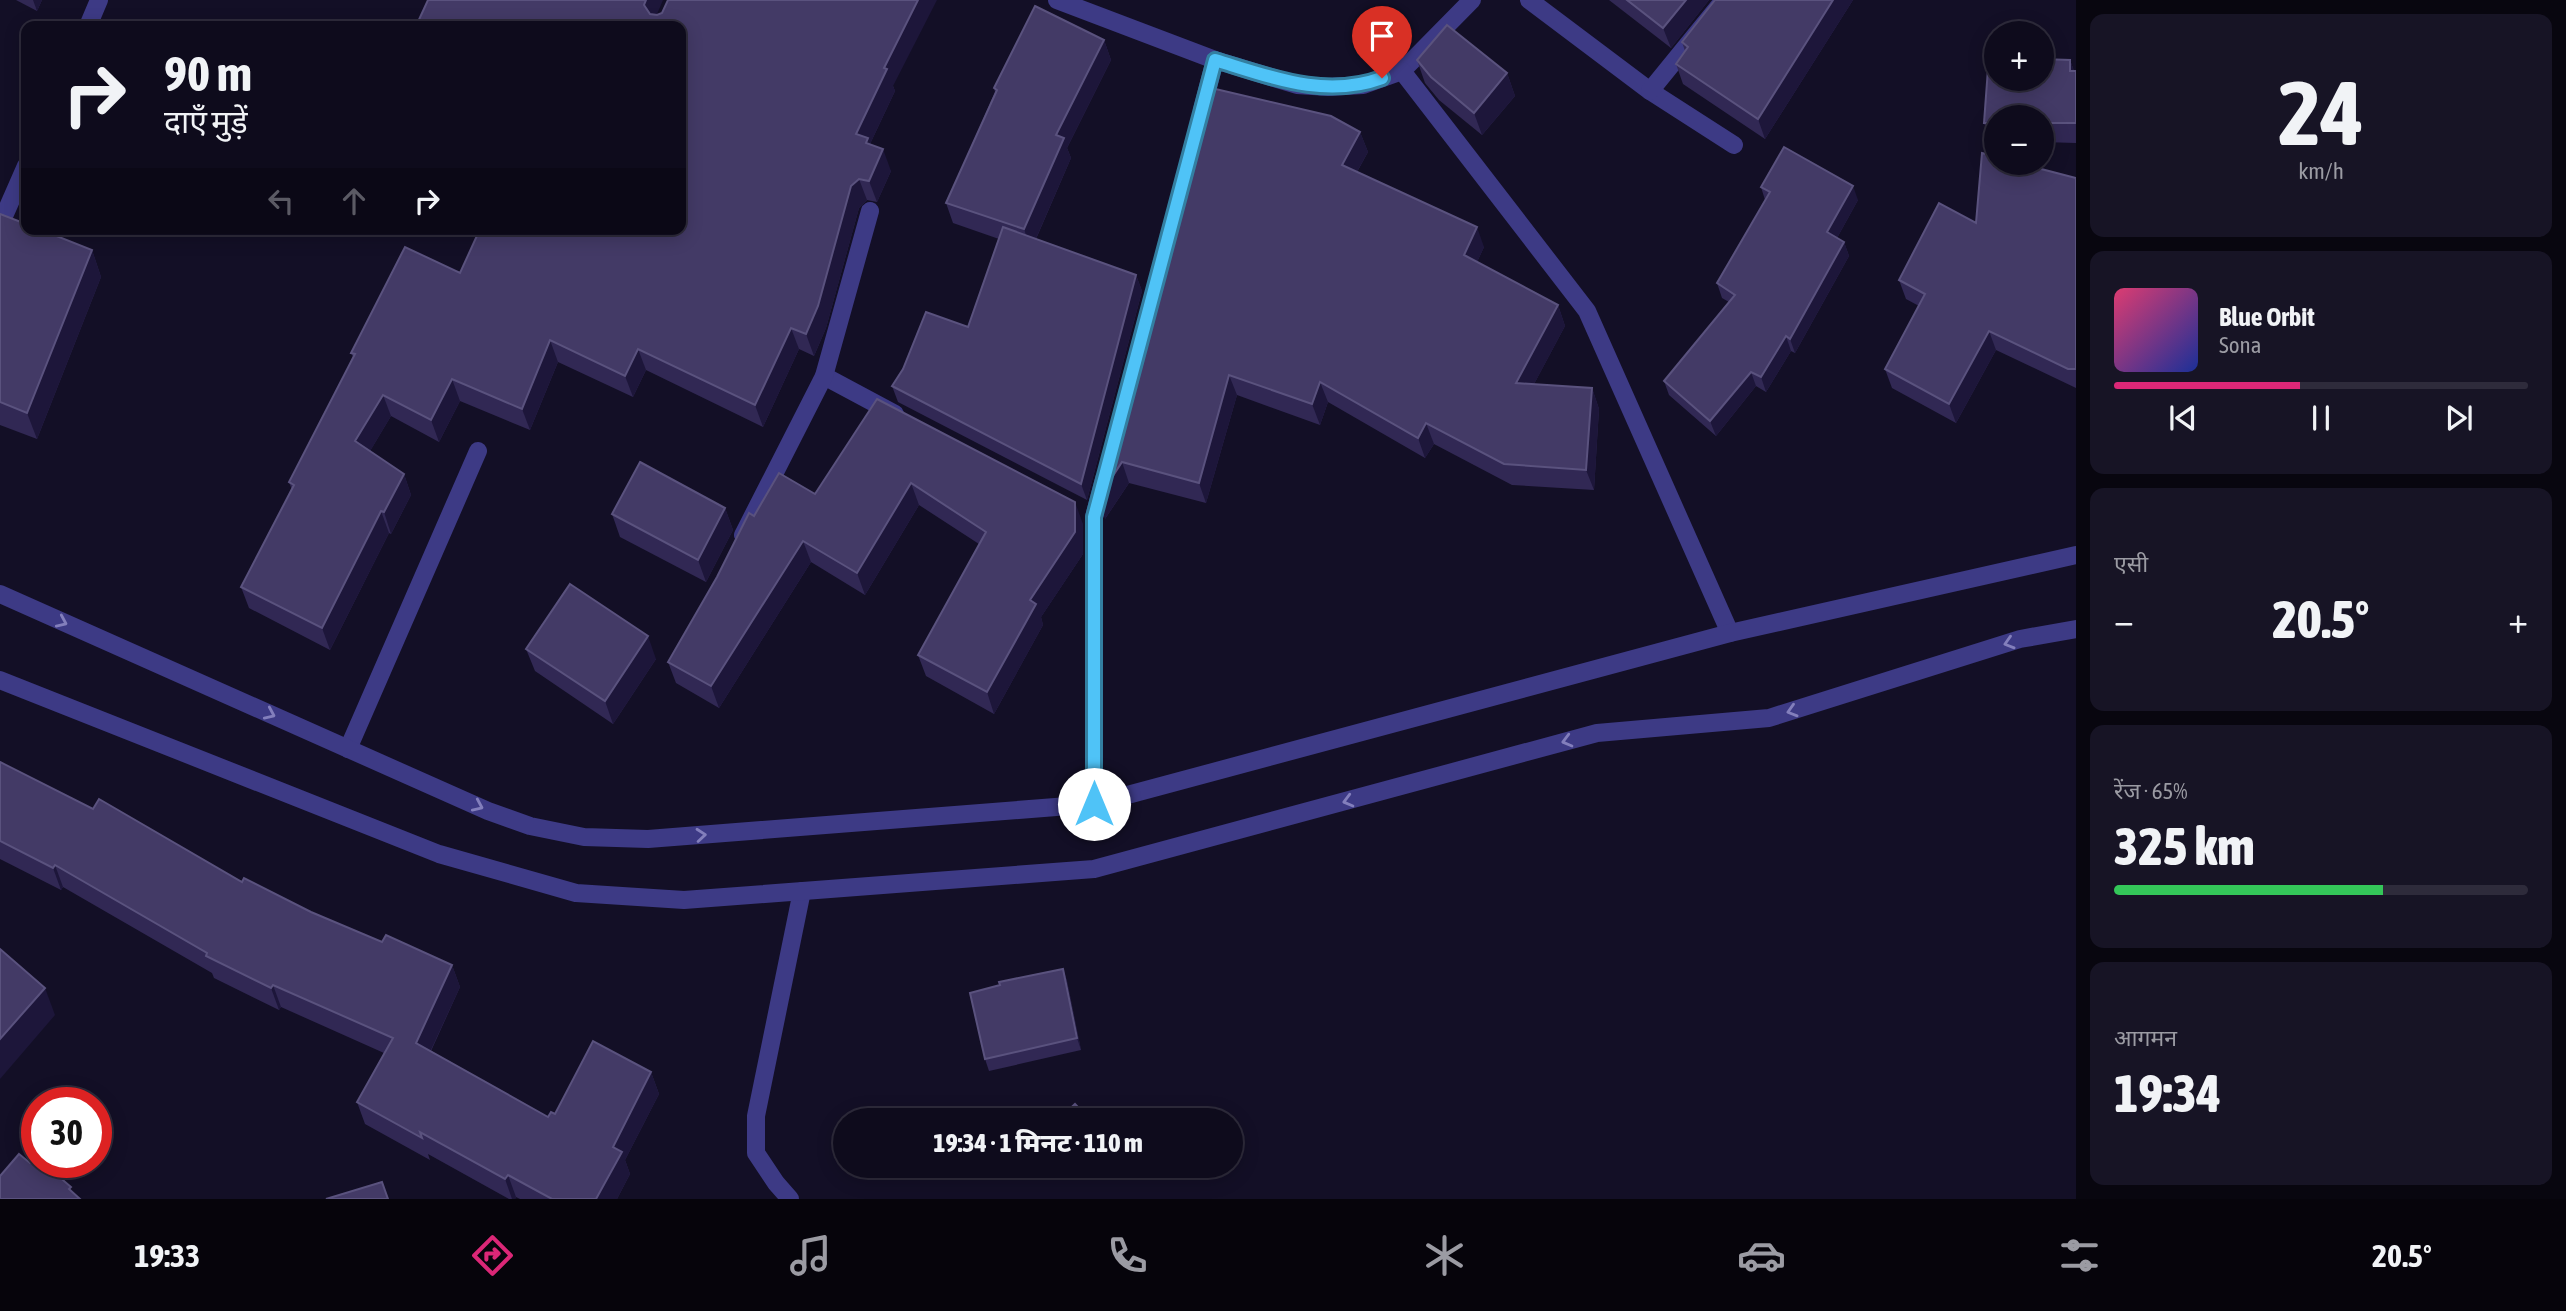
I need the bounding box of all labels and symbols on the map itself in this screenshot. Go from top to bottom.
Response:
pin [1352,6,1412,78]
one-way arrow [55,614,68,628]
one-way arrow [2004,635,2016,649]
one-way arrow [1786,702,1798,717]
one-way arrow [263,706,275,720]
one-way arrow [1562,733,1574,747]
position arrow [1057,767,1131,841]
one-way arrow [1342,793,1354,807]
one-way arrow [471,798,484,812]
one-way arrow [696,828,707,843]
speed limit sign: 30 [21,1087,112,1178]

